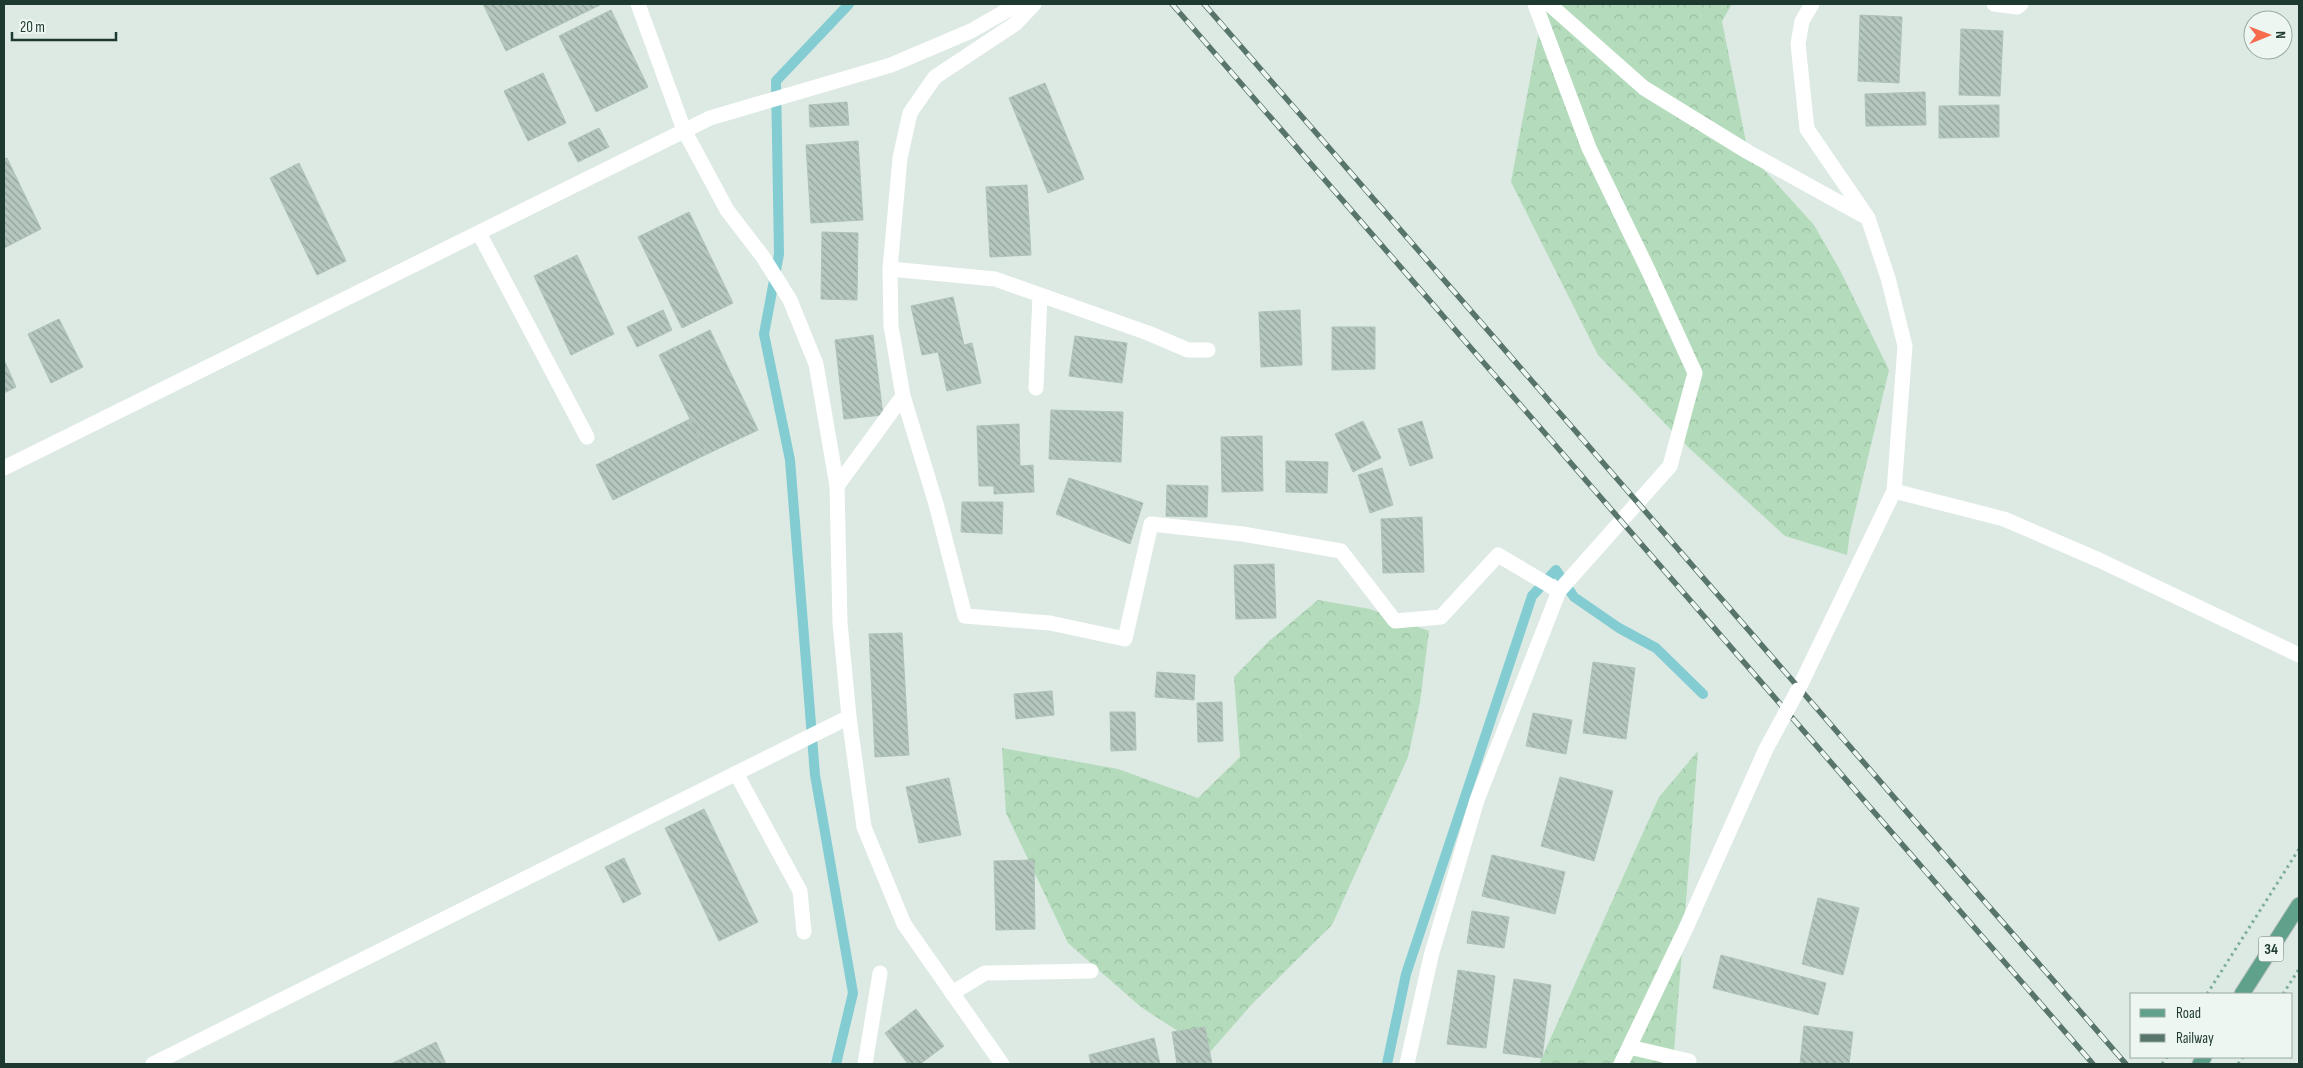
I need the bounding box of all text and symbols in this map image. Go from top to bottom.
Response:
scale bar [12,10,116,42]
north arrow [2243,10,2293,60]
text: 20 m [20,18,45,37]
text: N [2272,31,2289,39]
road number: 34 [2258,936,2284,962]
legend [2130,993,2293,1058]
text: Road [2176,1004,2201,1023]
text: Railway [2176,1029,2214,1048]

